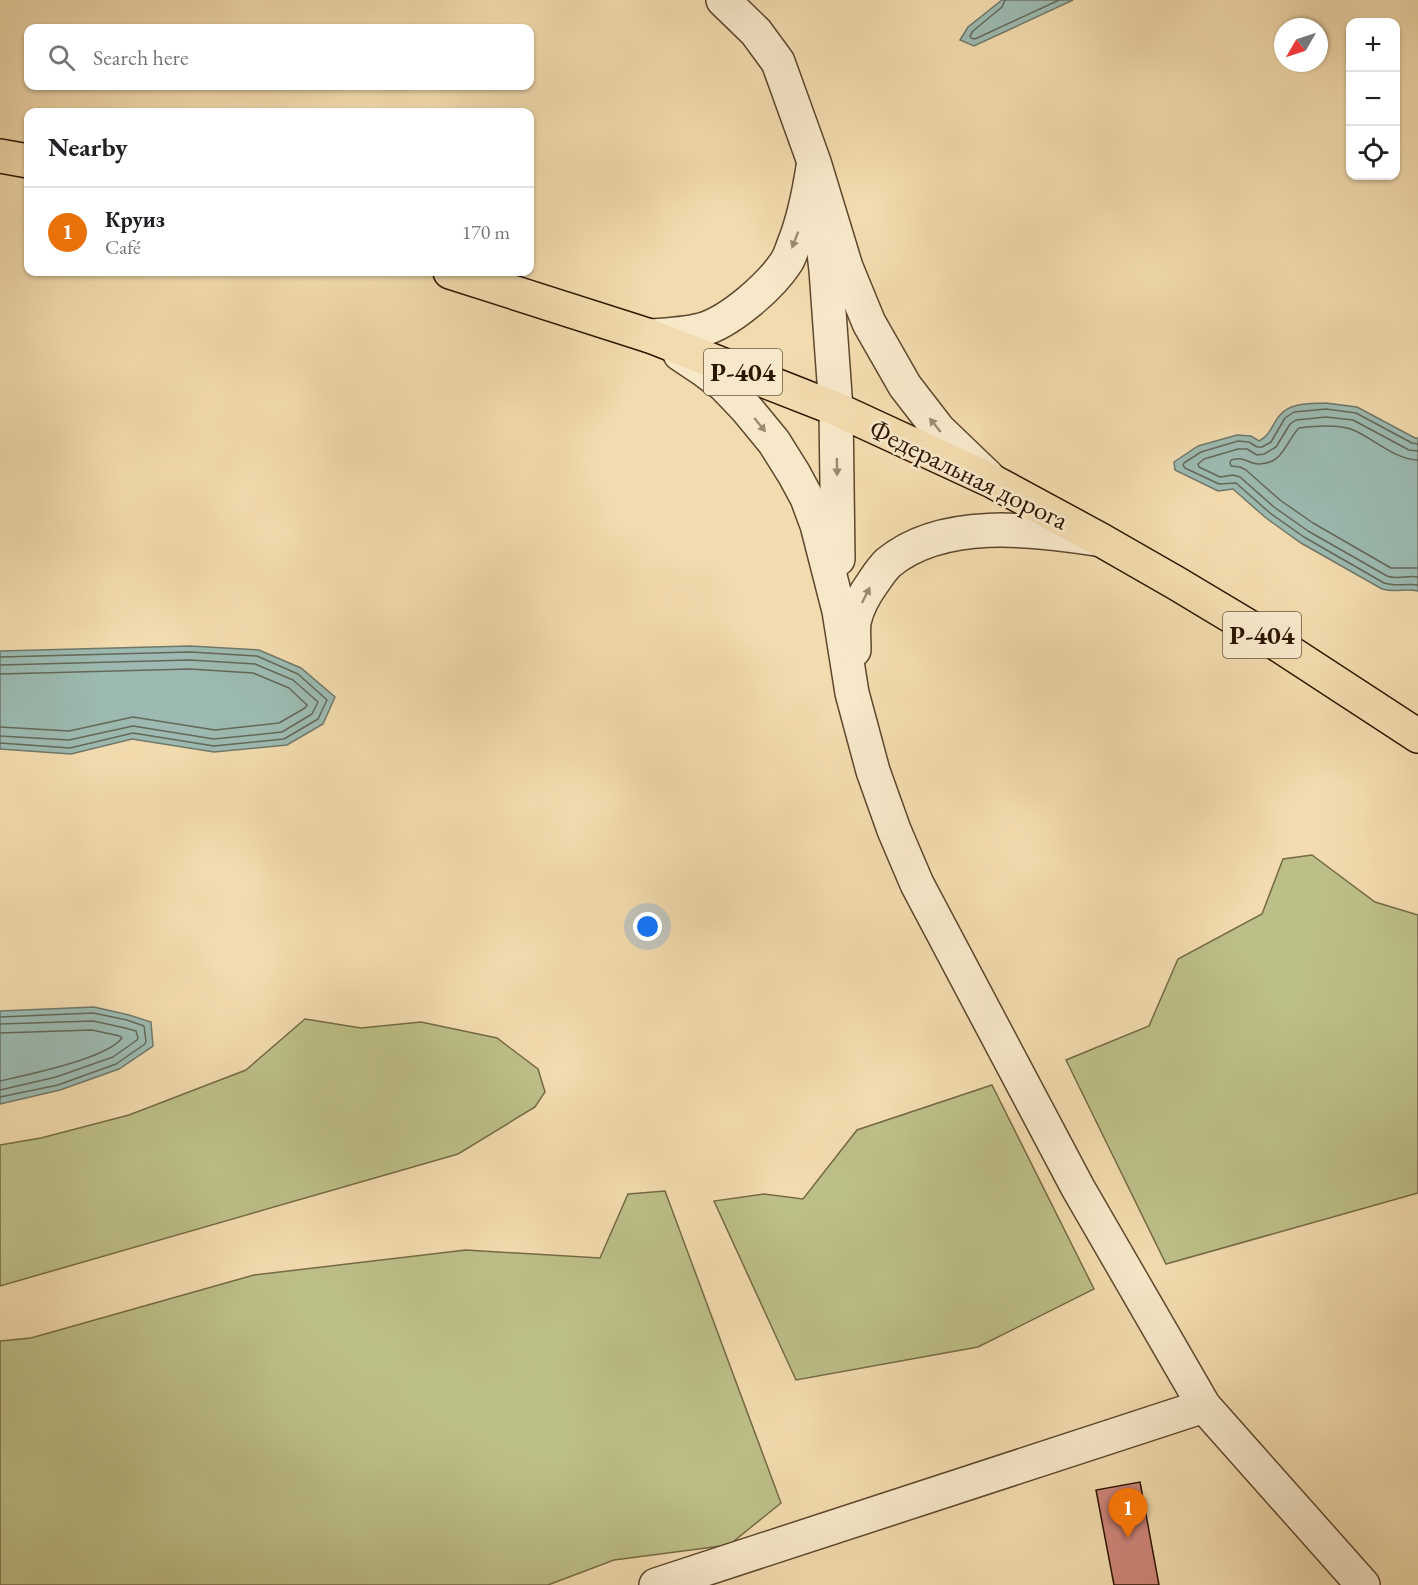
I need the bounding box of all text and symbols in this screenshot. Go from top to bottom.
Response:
north arrow [1274,18,1328,72]
map controls [1346,18,1400,180]
button: + [1346,18,1400,72]
search box [24,24,534,90]
icon: search [45,41,78,74]
text: Search here [93,43,188,72]
button: − [1346,72,1400,126]
button: locate [1346,126,1400,180]
text: Nearby [48,130,128,164]
text: Круиз [105,205,165,234]
text: 1 [62,219,73,245]
text: 170 m [462,219,510,245]
one-way arrow [790,231,800,249]
text: Café [105,234,141,260]
road number: Р-404 [704,349,782,395]
street label: Федеральная дорога [864,411,1075,537]
one-way arrow [753,417,766,432]
one-way arrow [929,417,942,433]
one-way arrow [832,458,842,477]
one-way arrow [861,587,870,604]
road number: Р-404 [1223,612,1301,658]
your location [633,912,662,941]
pin: 1 [1108,1488,1148,1538]

